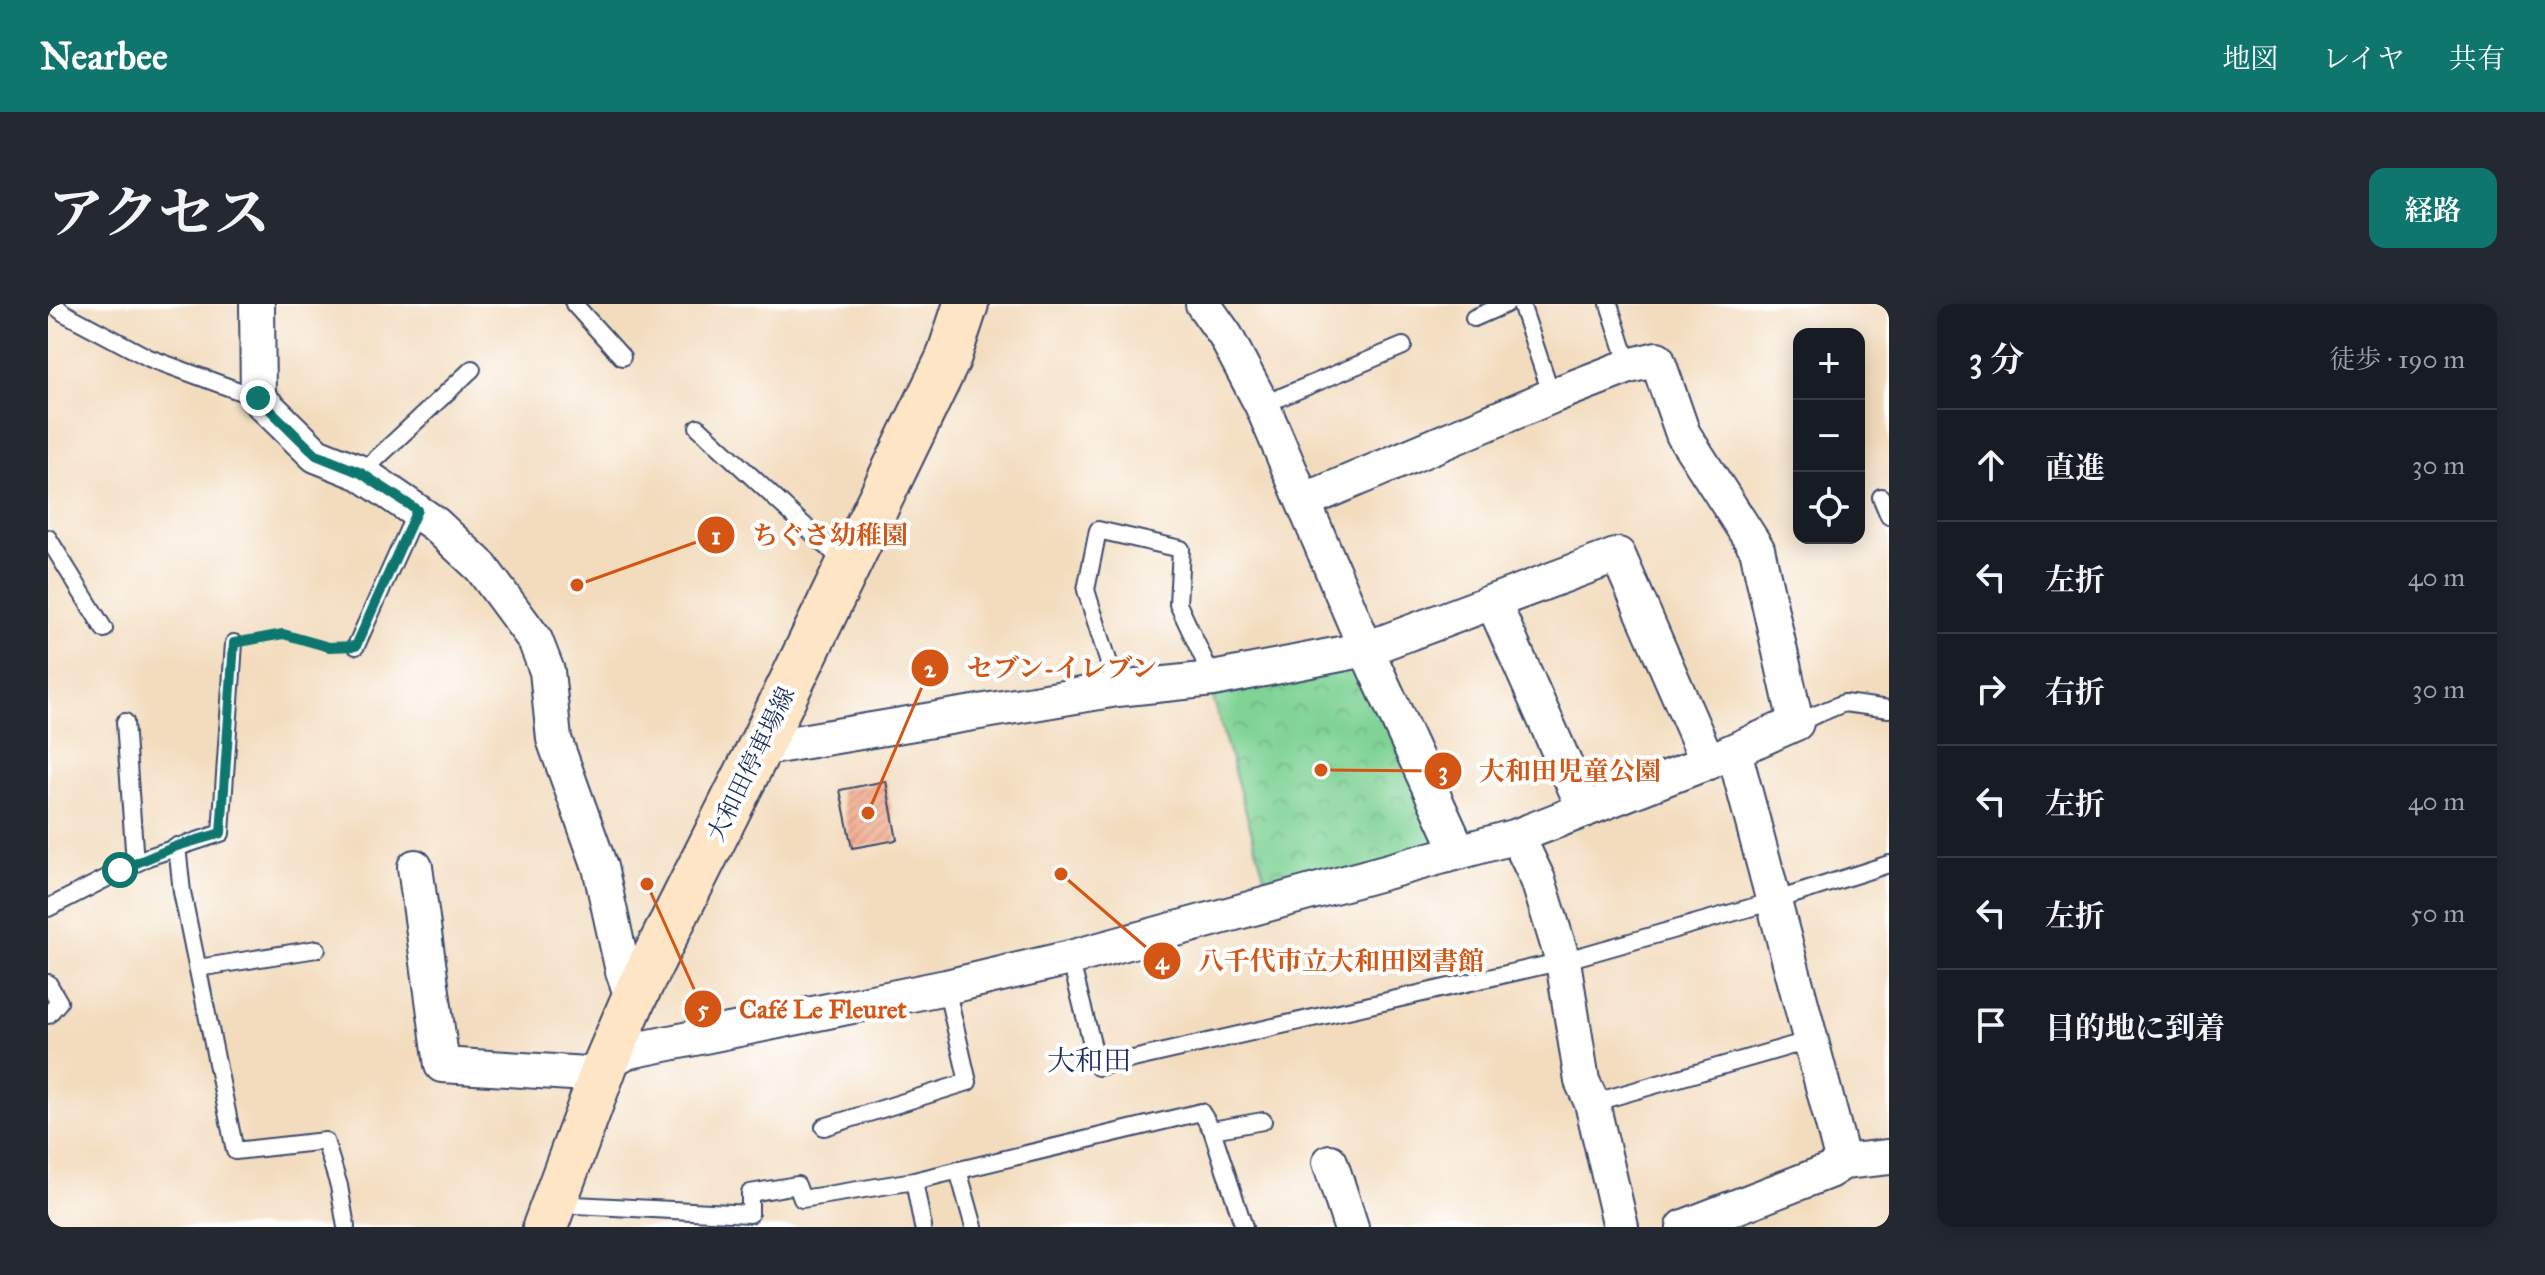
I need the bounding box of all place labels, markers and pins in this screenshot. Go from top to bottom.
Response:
callout: ちぐさ幼稚園 [696,510,924,560]
callout: セブン-イレブン [910,643,1175,693]
callout: 大和田児童公園 [1423,746,1677,796]
callout: 八千代市立大和田図書館 [1142,936,1500,986]
callout: Café Le Fleuret [683,984,923,1034]

